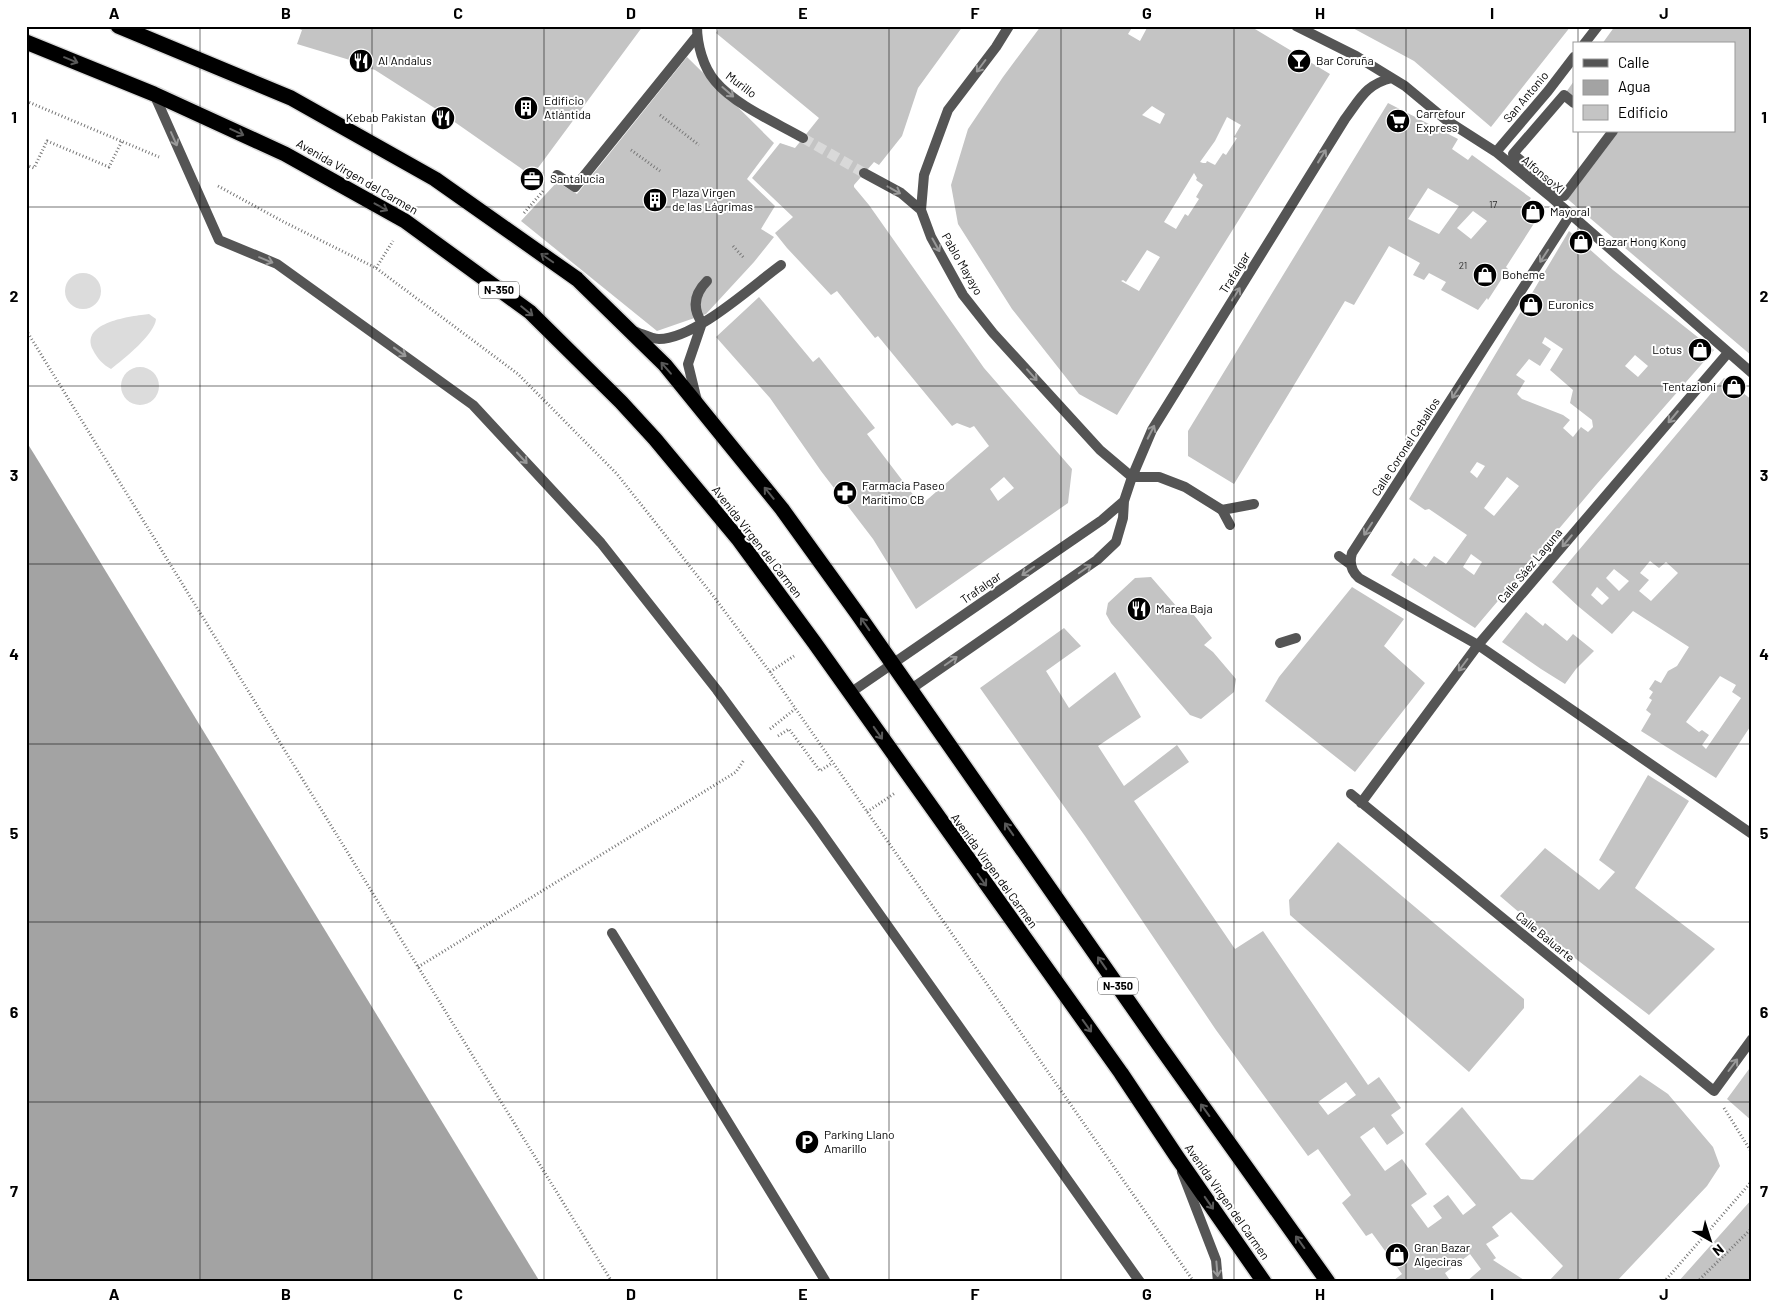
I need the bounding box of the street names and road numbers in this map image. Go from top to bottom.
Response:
street label: Murillo [724,68,760,100]
street label: San Antonio [1500,68,1551,125]
street label: Avenida Virgen del Carmen [294,136,421,217]
street label: Alfonso XI [1519,152,1568,196]
street label: Pablo Mayayo [939,230,986,297]
street label: Trafalgar [1216,249,1253,296]
road number: N-350 [479,282,519,298]
street label: Calle Coronel Ceballos [1368,394,1442,498]
street label: Avenida Virgen del Carmen [710,483,806,600]
street label: Calle Sáez Laguna [1494,525,1565,606]
street label: Trafalgar [957,568,1004,606]
street label: Avenida Virgen del Carmen [949,810,1041,930]
street label: Calle Baluarte [1513,908,1578,964]
road number: N-350 [1098,978,1138,994]
street label: Avenida Virgen del Carmen [1183,1141,1273,1262]

